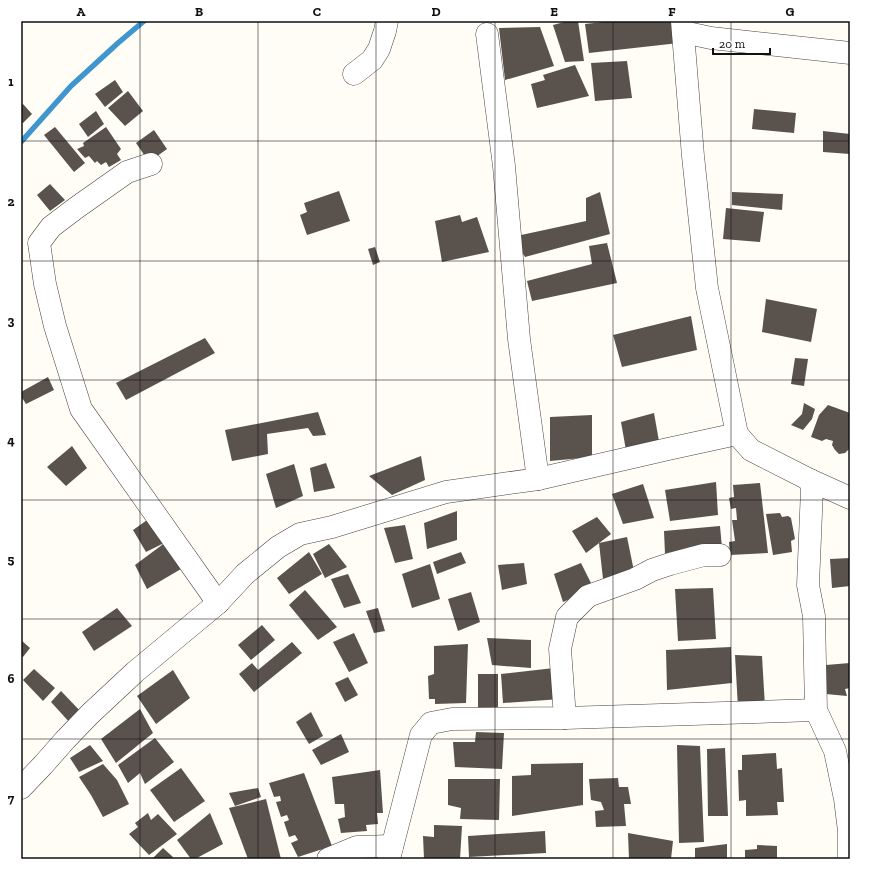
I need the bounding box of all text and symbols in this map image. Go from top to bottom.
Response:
text: A [77,4,86,19]
text: B [195,4,203,19]
text: C [313,4,321,19]
text: D [431,4,441,19]
text: E [550,4,558,19]
text: F [668,4,676,19]
text: G [786,4,795,19]
scale bar [713,30,770,56]
text: 20 m [719,37,746,51]
text: 1 [8,74,14,89]
text: 2 [8,194,15,209]
text: 3 [8,313,15,328]
text: 4 [7,433,15,448]
text: 5 [8,552,15,567]
text: 6 [8,671,15,686]
text: 7 [8,791,15,806]

